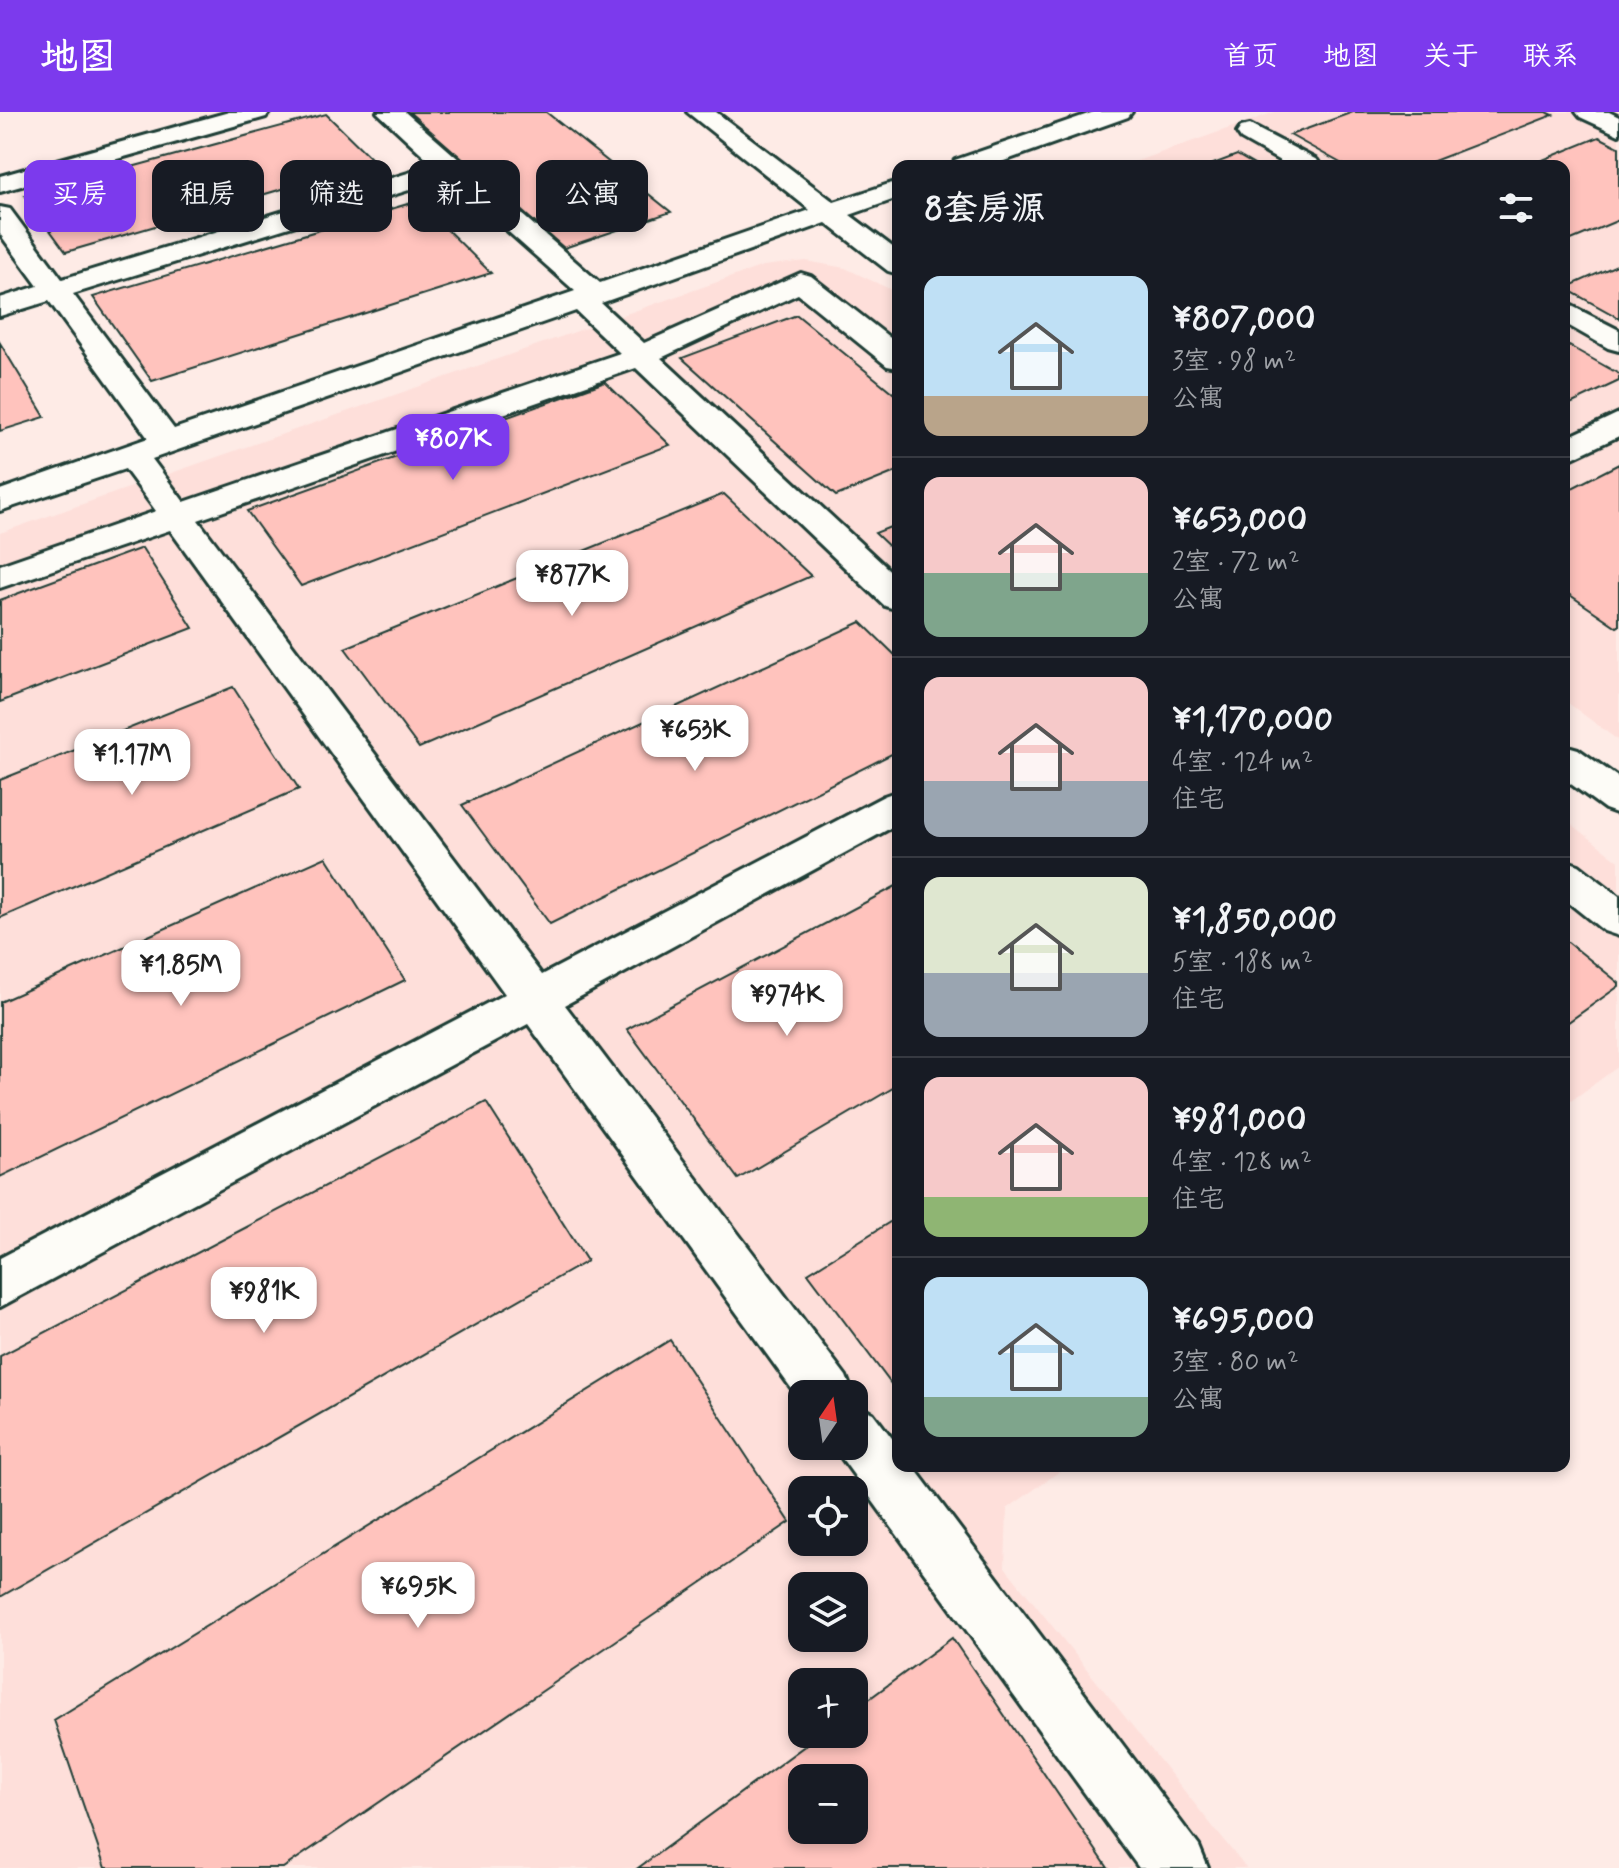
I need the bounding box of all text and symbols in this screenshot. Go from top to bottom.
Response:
text: 地图 [40,34,116,83]
text: 首页 [1223,39,1279,76]
text: 地图 [1323,39,1379,76]
text: 关于 [1423,39,1479,76]
text: 联系 [1523,39,1579,76]
chip: 买房 [24,160,136,232]
chip: 租房 [152,160,264,232]
chip: 筛选 [280,160,392,232]
chip: 新上 [408,160,520,232]
chip: 公寓 [536,160,648,232]
icon: filters [1494,186,1538,230]
text: 8套房源 [924,187,1045,232]
text: ¥807,000 [1172,297,1315,342]
icon: home [988,308,1084,404]
text: 3室 · 98 m² [1172,345,1296,379]
text: 公寓 [1172,382,1224,416]
pin: ¥807K [397,414,509,482]
text: ¥807K [414,423,492,457]
text: ¥653,000 [1172,498,1307,543]
icon: home [988,509,1084,605]
text: 2室 · 72 m² [1172,546,1299,580]
pin: ¥877K [516,550,628,618]
text: ¥877K [534,559,610,593]
text: 公寓 [1172,583,1224,617]
text: ¥1,170,000 [1172,698,1333,743]
pin: ¥653K [639,705,751,773]
icon: home [988,709,1084,805]
text: ¥653K [659,714,731,748]
pin: ¥1.17M [67,729,197,797]
text: ¥1.17M [92,738,172,772]
text: 4室 · 124 m² [1172,746,1313,780]
text: 住宅 [1172,783,1224,817]
text: ¥1,850,000 [1172,898,1337,943]
icon: home [988,909,1084,1005]
pin: ¥1.85M [116,940,246,1008]
text: 5室 · 188 m² [1172,946,1313,980]
text: ¥1.85M [139,949,223,983]
pin: ¥974K [731,970,843,1038]
text: ¥974K [750,979,824,1013]
text: 住宅 [1172,983,1224,1017]
text: ¥981,000 [1172,1098,1306,1143]
icon: home [988,1109,1084,1205]
text: 4室 · 128 m² [1172,1146,1312,1180]
text: 住宅 [1172,1183,1224,1217]
pin: ¥981K [208,1267,320,1335]
text: ¥981K [229,1276,299,1310]
text: ¥695,000 [1172,1298,1314,1343]
icon: home [988,1309,1084,1405]
text: 3室 · 80 m² [1172,1346,1299,1380]
north arrow [788,1380,868,1460]
map controls [788,1380,868,1844]
text: 公寓 [1172,1383,1224,1417]
button: locate [788,1476,868,1556]
pin: ¥695K [362,1562,474,1630]
text: ¥695K [380,1571,456,1605]
button: layers [788,1572,868,1652]
button: + [788,1668,868,1748]
button: − [788,1764,868,1844]

